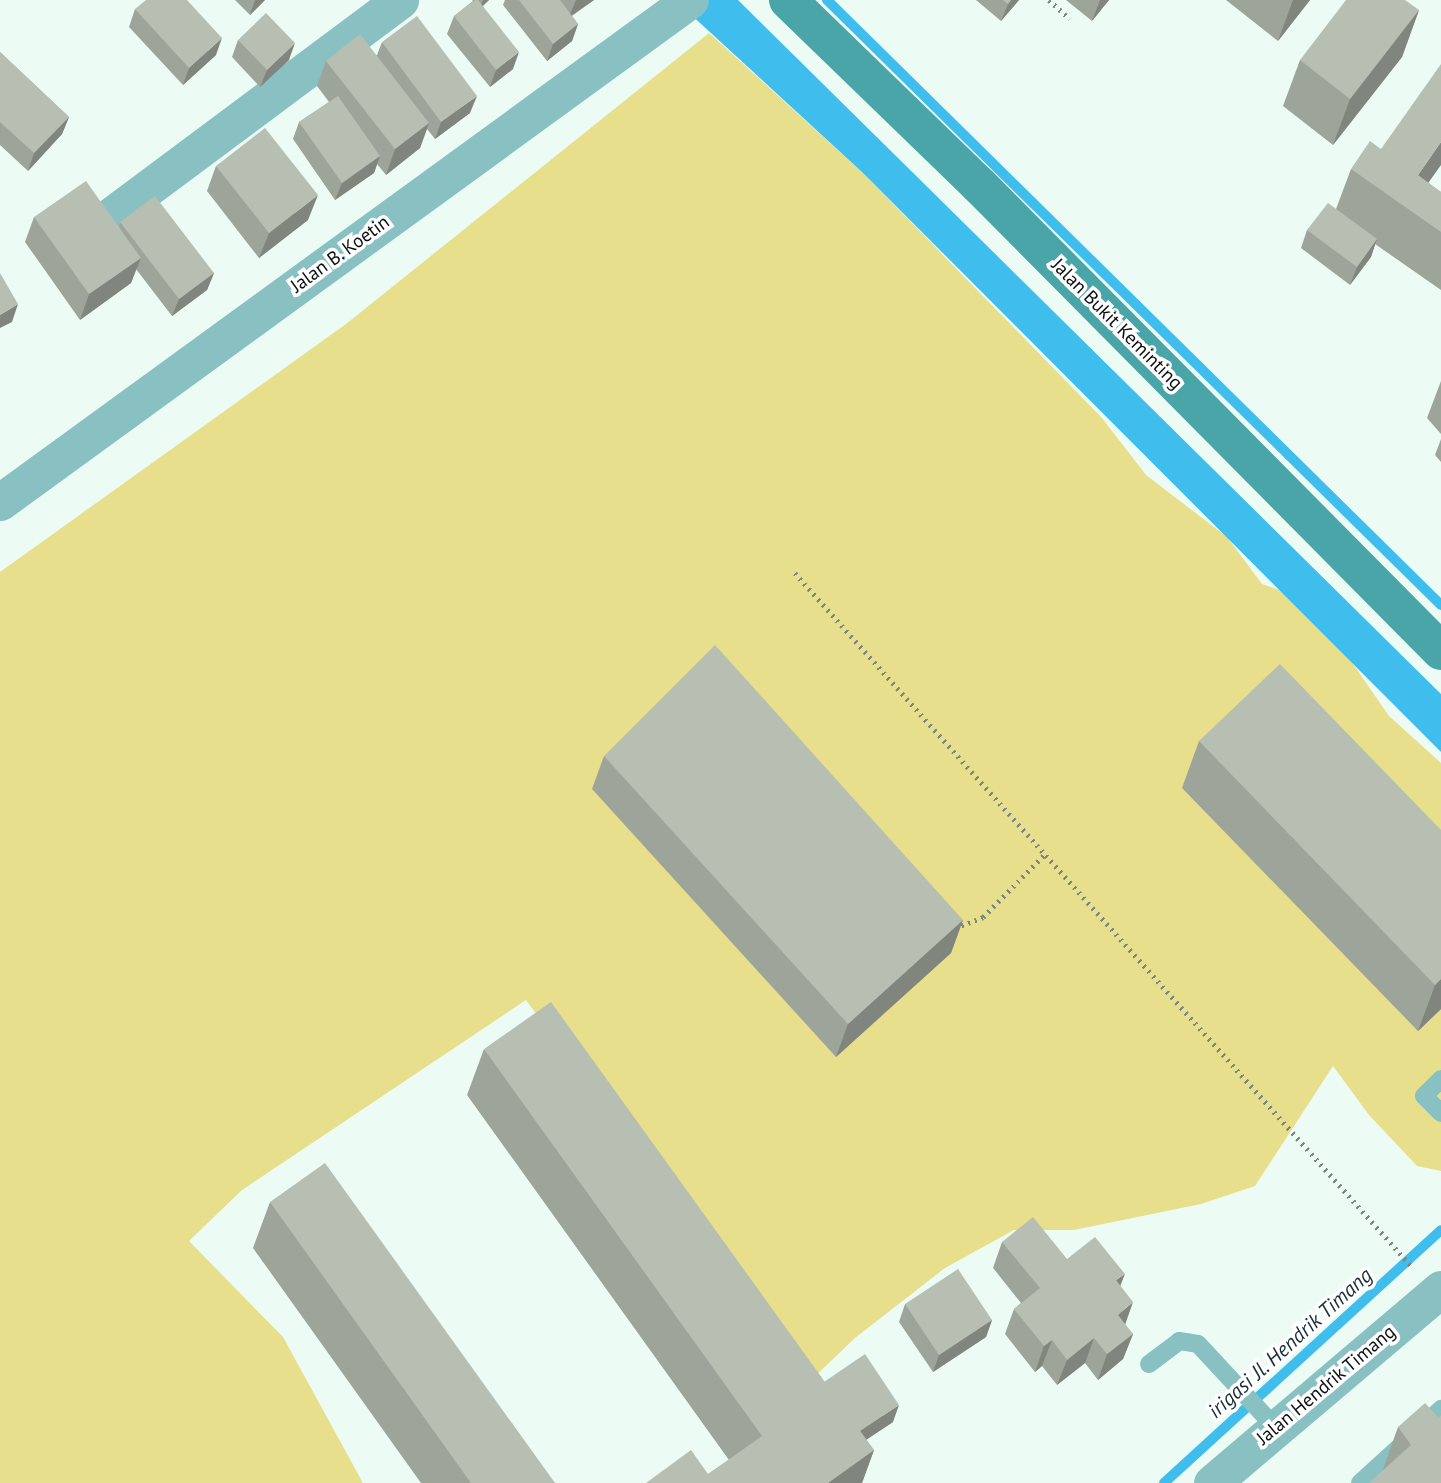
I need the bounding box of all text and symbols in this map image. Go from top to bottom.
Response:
street label: Jalan B. Koetin [286,210,394,298]
street label: Jalan Bukit Keminting [1047,254,1187,394]
water label: irigasi Jl. Hendrik Timang [1202,1262,1378,1424]
street label: Jalan Hendrik Timang [1252,1320,1400,1450]

